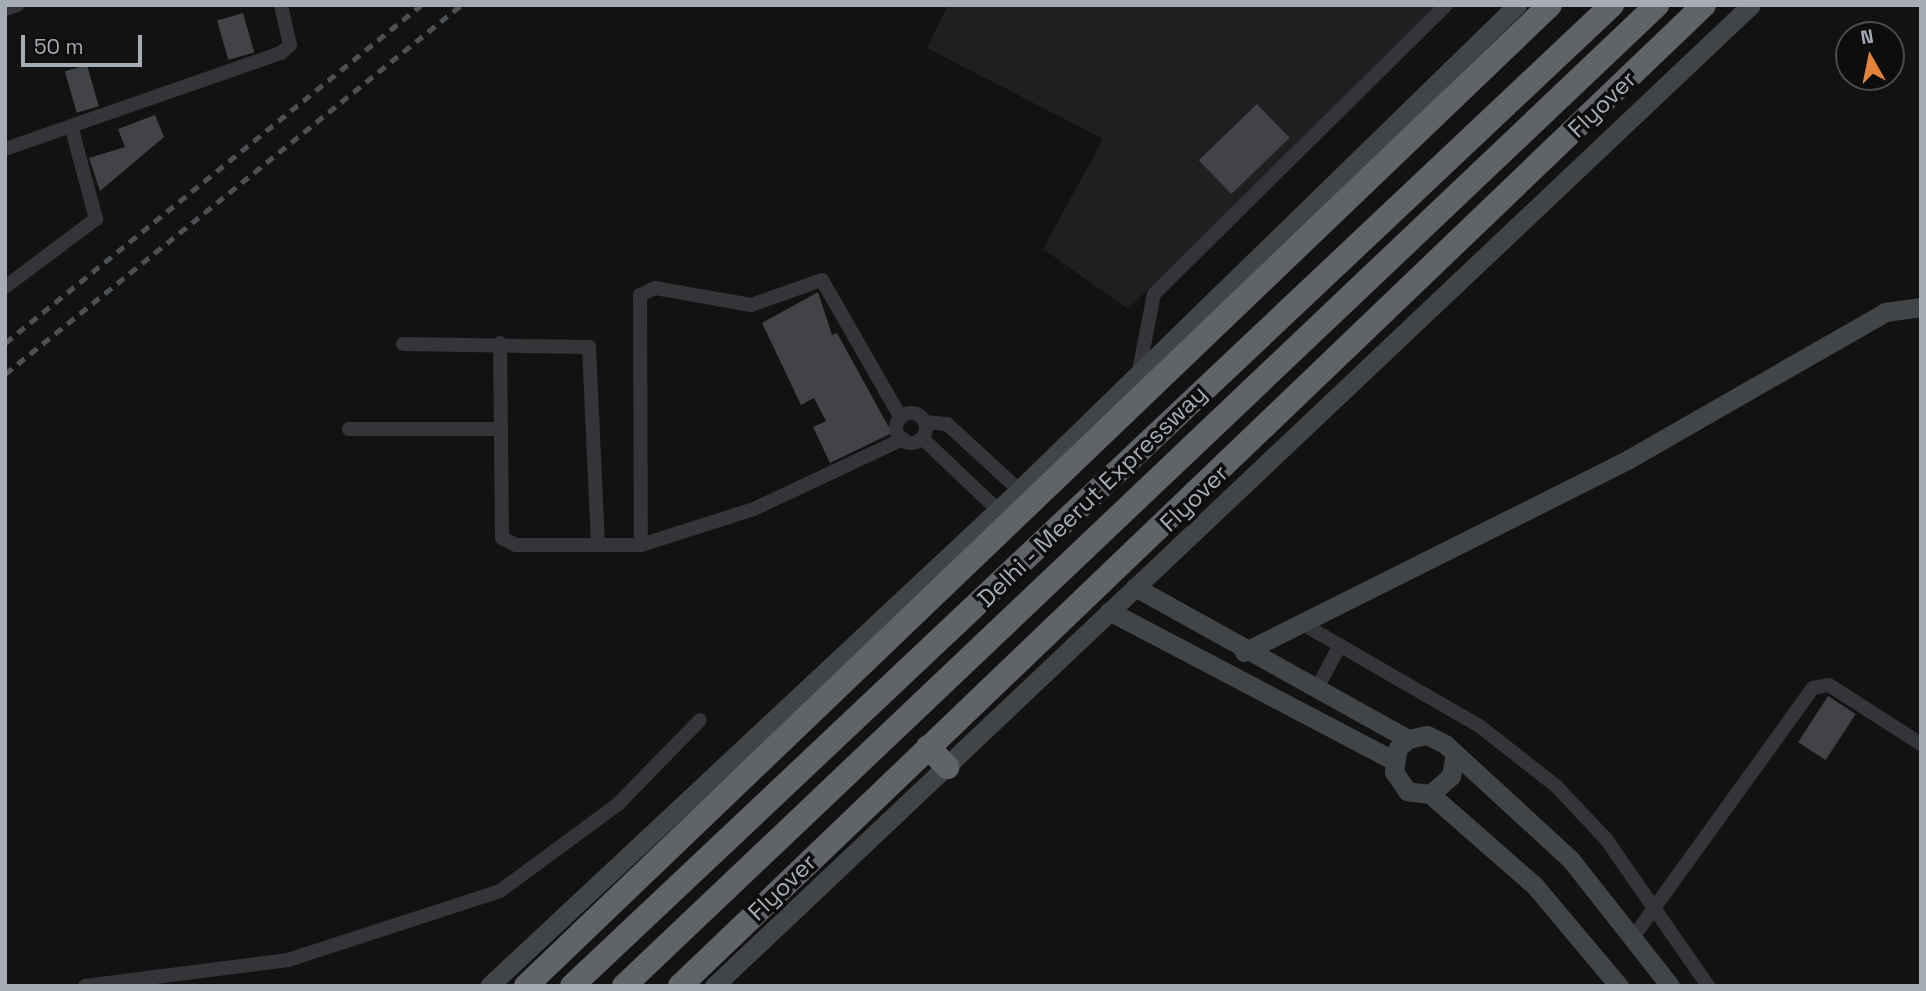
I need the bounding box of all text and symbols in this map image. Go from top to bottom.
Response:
scale bar [24,21,145,65]
north arrow [1835,21,1905,91]
text: N [1859,23,1875,50]
text: 50 m [34,33,84,60]
street label: Flyover [1562,65,1642,143]
street label: Delhi - Meerut Expressway [971,379,1213,613]
street label: Flyover [1154,459,1234,537]
street label: Flyover [742,848,822,926]

